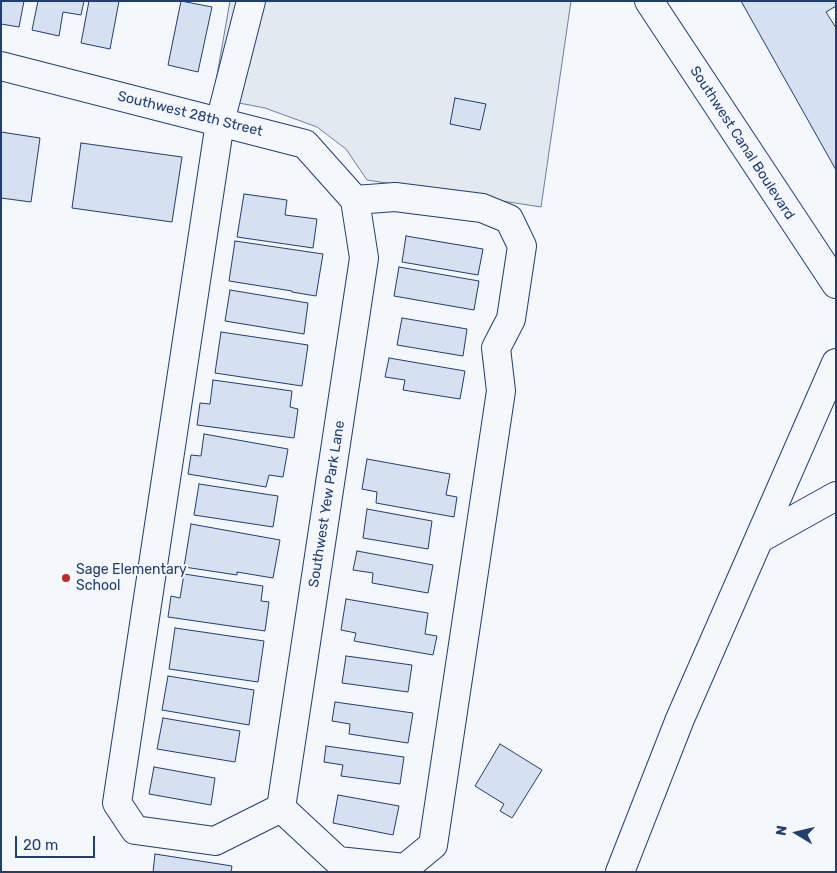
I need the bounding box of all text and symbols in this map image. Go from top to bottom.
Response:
street label: Southwest Canal Boulevard [686,63,798,223]
street label: Southwest 28th Street [116,88,264,140]
street label: Southwest Yew Park Lane [306,419,348,589]
place label: Sage Elementary School [76,562,187,594]
marker: Sage Elementary School [60,572,72,584]
north arrow [772,808,822,858]
text: N [773,824,791,837]
scale bar [18,826,98,858]
text: 20 m [23,836,58,854]

